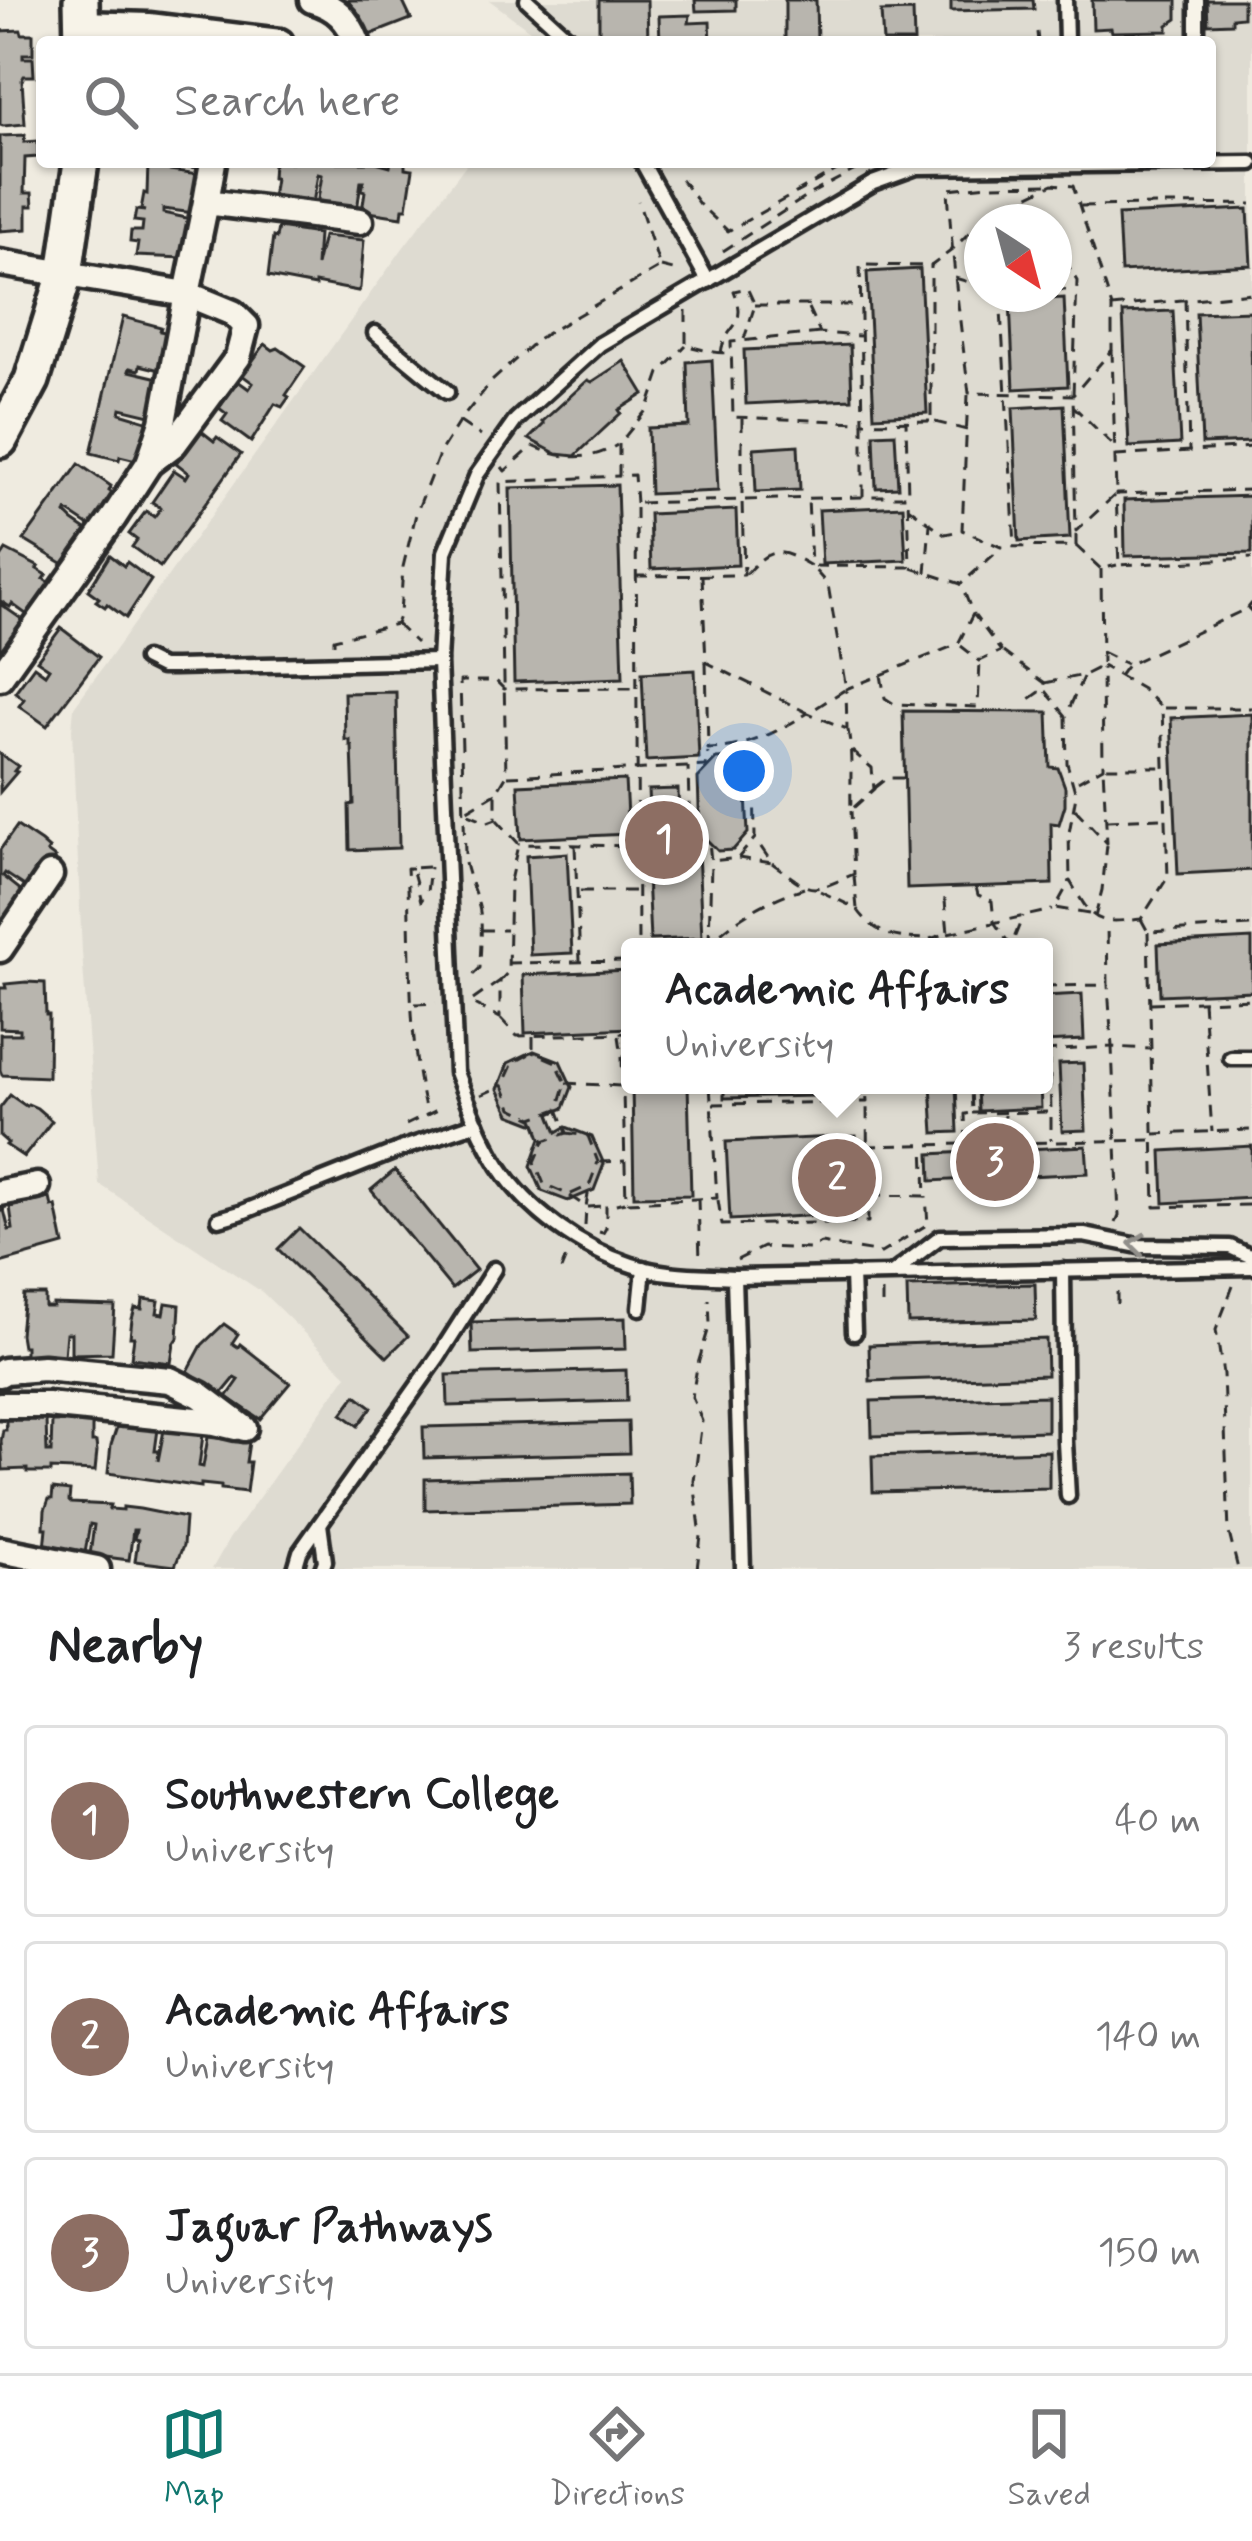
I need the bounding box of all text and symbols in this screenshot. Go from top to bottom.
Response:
search box [36,36,1216,168]
icon: search [78,69,144,135]
text: Search here [174,73,401,132]
north arrow [964,204,1072,312]
your location [714,741,774,801]
pin: 1 [625,795,703,885]
popup [621,938,1053,1094]
text: Academic Affairs [665,961,1009,1020]
text: University [665,1020,834,1071]
pin: 3 [956,1117,1034,1207]
pin: 2 [798,1133,876,1223]
one-way arrow [1128,1232,1147,1257]
text: Nearby [48,1614,203,1680]
text: 3 results [1063,1622,1204,1673]
text: Southwestern College [165,1766,559,1825]
text: 1 [81,1796,99,1847]
text: 40 m [1114,1796,1201,1847]
text: University [165,1825,334,1876]
text: Academic Affairs [165,1982,509,2041]
text: 2 [80,2012,100,2063]
text: 140 m [1095,2012,1201,2063]
text: University [165,2041,334,2092]
text: Jaguar Pathways [165,2198,493,2257]
text: 3 [81,2228,99,2279]
text: 150 m [1098,2228,1201,2279]
text: University [165,2257,334,2308]
tab: Map [161,2401,227,2517]
tab: Directions [549,2401,685,2517]
tab: Saved [1007,2401,1091,2517]

